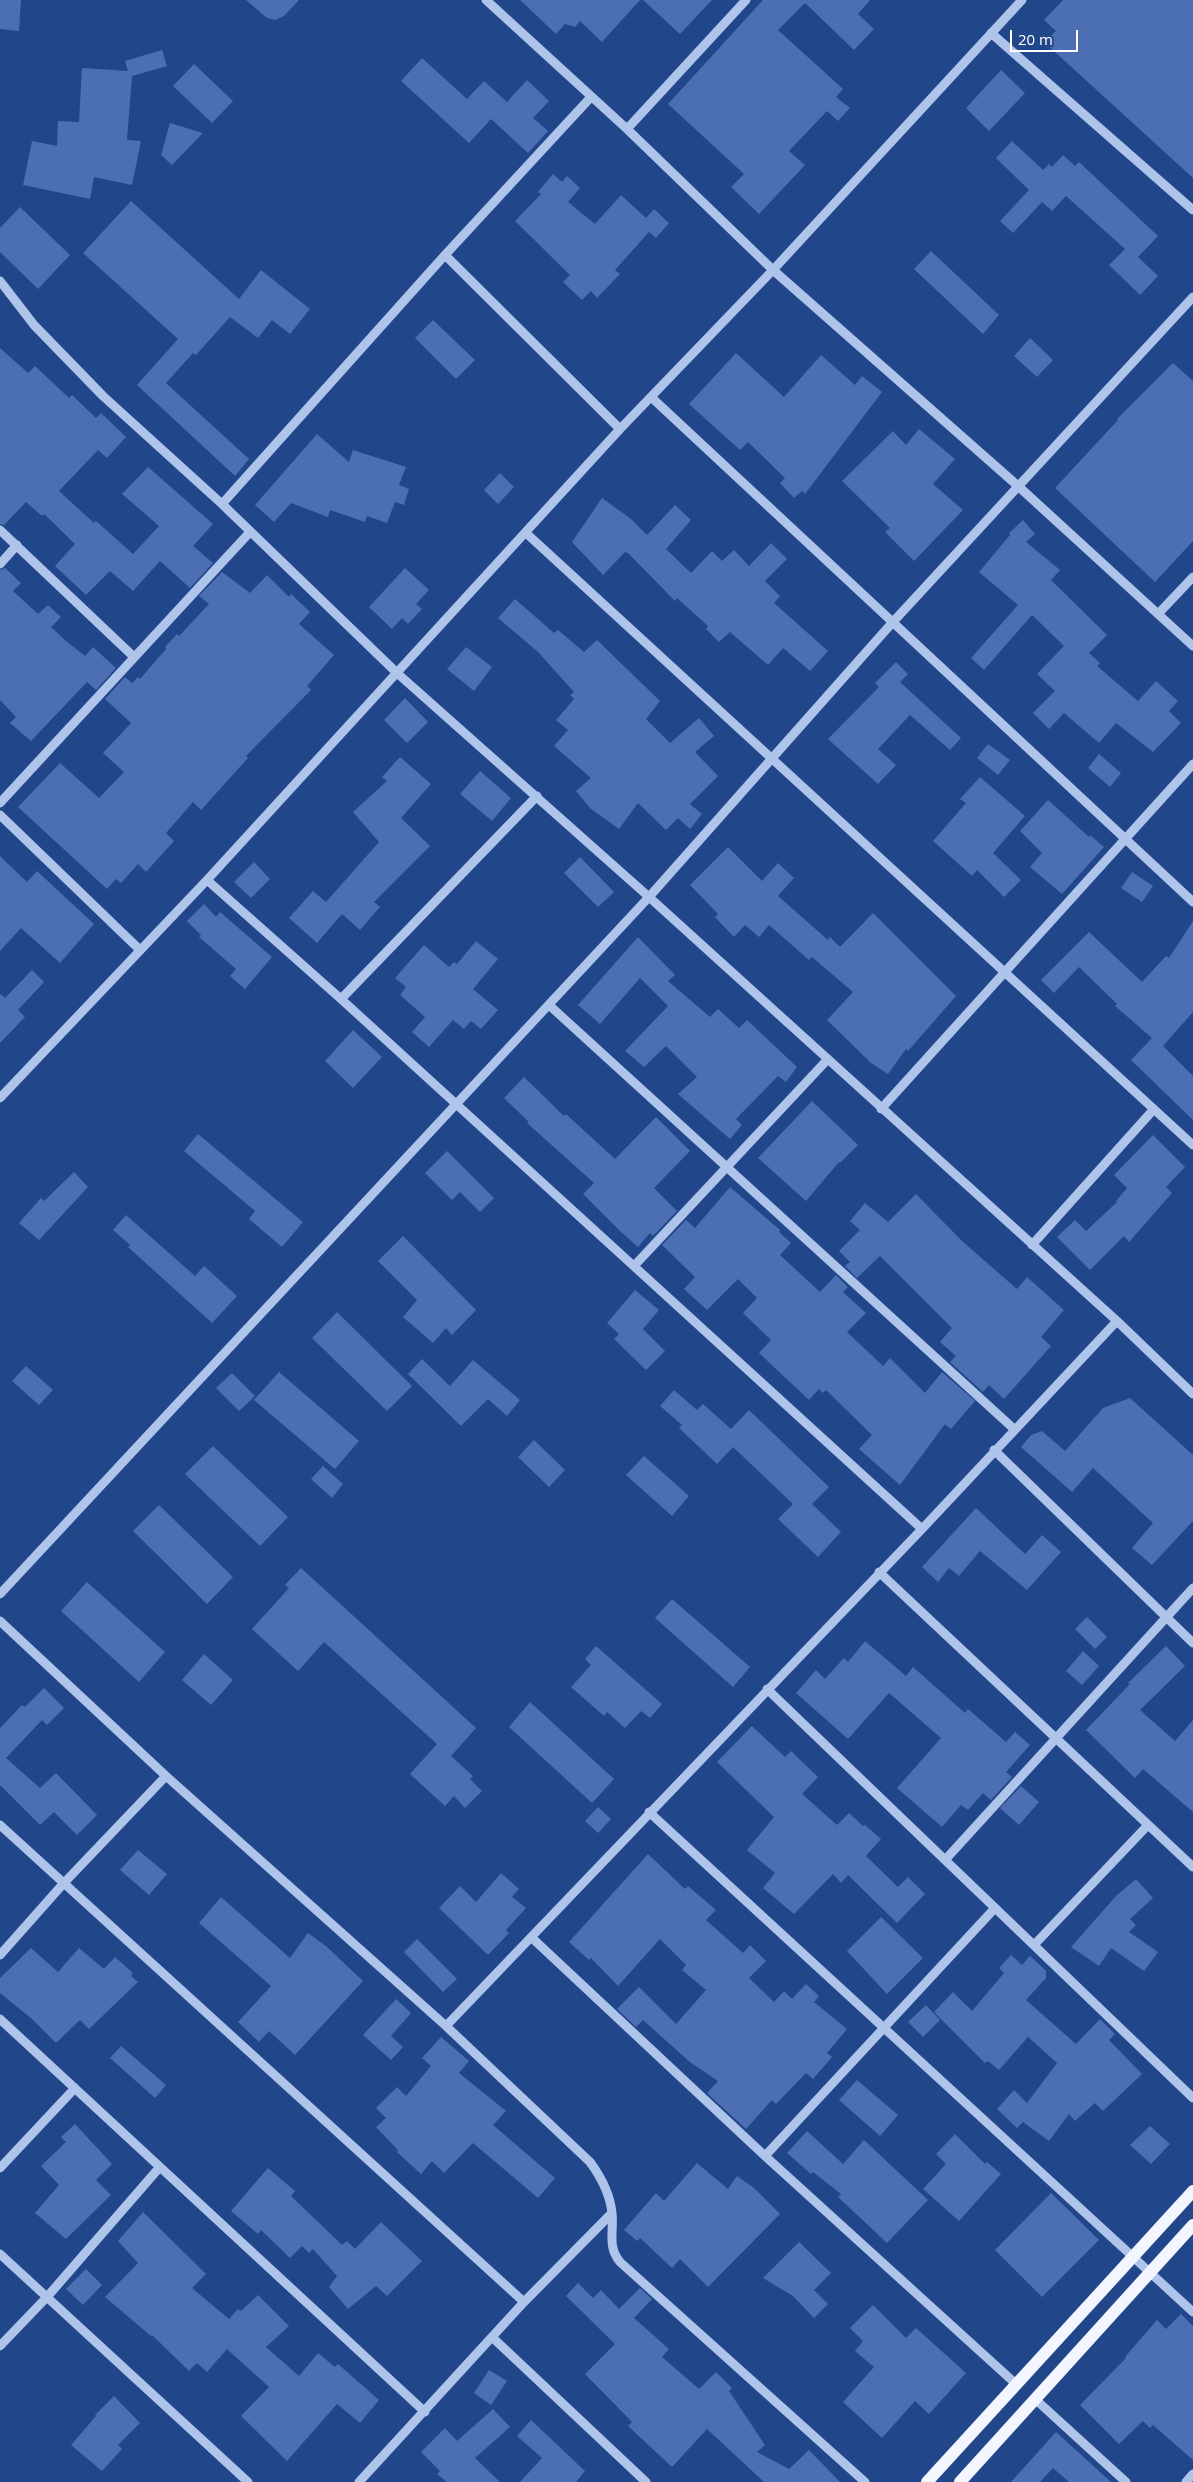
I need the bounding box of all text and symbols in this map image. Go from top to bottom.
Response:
scale bar [1013,20,1080,52]
text: 20 m [1018,29,1053,49]

